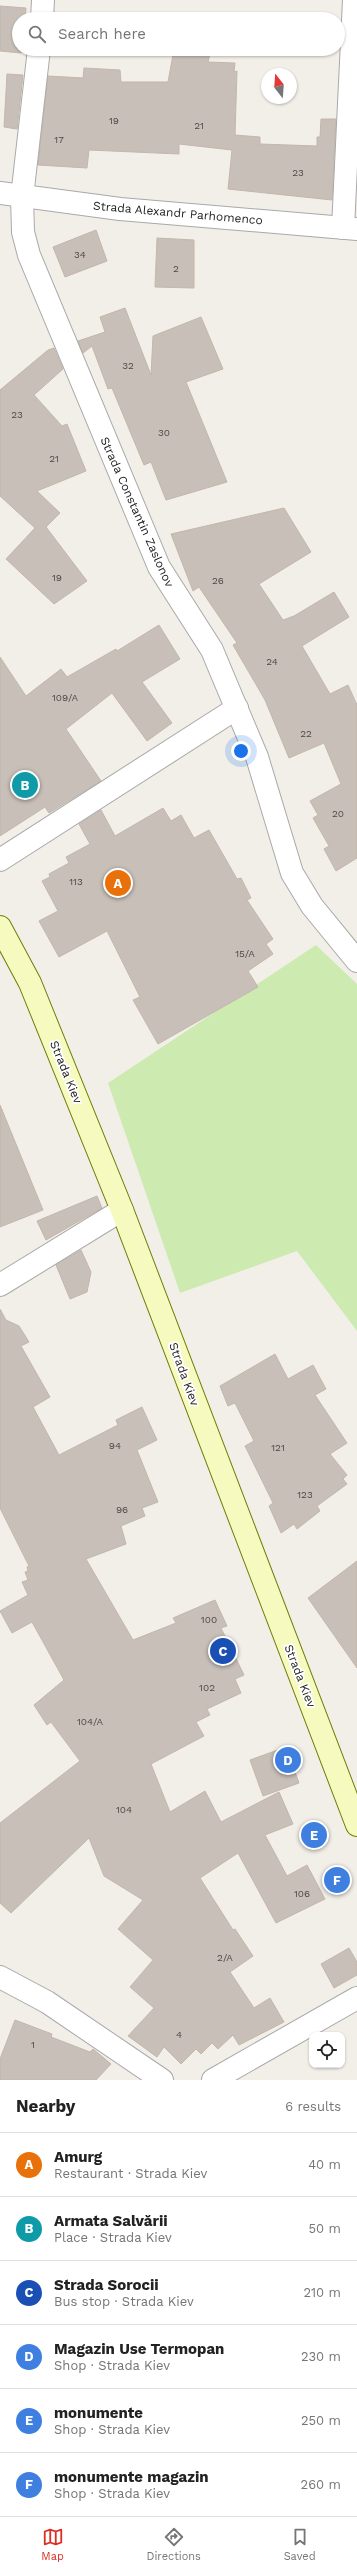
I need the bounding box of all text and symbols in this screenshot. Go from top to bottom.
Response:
search box [12,12,345,56]
icon: search [26,23,48,45]
text: Search here [58,25,146,43]
north arrow [261,68,297,104]
house number: 19 [109,115,119,126]
house number: 21 [194,120,204,131]
house number: 17 [54,134,64,145]
house number: 23 [292,167,304,178]
street label: Strada Alexandr Parhomenco [93,199,263,227]
house number: 34 [74,249,86,260]
house number: 2 [173,263,179,274]
house number: 32 [122,360,134,371]
house number: 23 [11,409,23,420]
house number: 30 [158,427,170,438]
street label: Strada Constantin Zaslonov [97,435,177,590]
house number: 21 [49,453,59,464]
house number: 19 [52,572,62,583]
house number: 26 [212,575,224,586]
house number: 24 [266,656,278,667]
house number: 109/A [52,692,78,703]
house number: 22 [300,728,312,739]
your location [231,741,251,761]
pin: B [12,770,38,800]
house number: 20 [332,808,344,819]
pin: A [105,868,131,898]
house number: 113 [69,876,83,887]
house number: 15/A [235,948,255,959]
street label: Strada Kiev [47,1039,85,1106]
street label: Strada Kiev [166,1340,202,1408]
house number: 94 [109,1440,121,1451]
house number: 121 [271,1442,285,1453]
house number: 123 [297,1489,313,1500]
house number: 96 [116,1504,128,1515]
house number: 100 [201,1614,217,1625]
pin: C [210,1636,236,1666]
street label: Strada Kiev [282,1642,319,1710]
house number: 102 [199,1682,215,1693]
house number: 104/A [77,1716,104,1727]
pin: D [275,1745,301,1775]
house number: 104 [116,1804,132,1815]
pin: E [301,1820,327,1850]
pin: F [324,1865,350,1895]
house number: 106 [294,1888,310,1899]
house number: 2/A [217,1952,233,1963]
house number: 4 [176,2029,182,2040]
map controls [309,2032,345,2068]
button: locate [309,2032,345,2068]
house number: 1 [31,2039,35,2050]
text: Nearby [16,2096,75,2116]
text: 6 results [285,2099,341,2114]
text: Amurg [54,2148,102,2166]
text: A [25,2157,33,2172]
text: 40 m [308,2157,341,2172]
text: Restaurant · Strada Kiev [54,2166,207,2181]
text: Armata Salvării [54,2212,168,2230]
text: B [25,2221,33,2236]
text: 50 m [309,2221,341,2236]
text: Place · Strada Kiev [54,2230,172,2245]
text: Strada Sorocii [54,2276,159,2294]
text: C [25,2285,33,2300]
text: 210 m [303,2285,341,2300]
text: Bus stop · Strada Kiev [54,2294,194,2309]
text: Magazin Use Termopan [54,2340,224,2358]
text: D [24,2349,34,2364]
text: 230 m [301,2349,341,2364]
text: Shop · Strada Kiev [54,2358,170,2373]
text: monumente [54,2404,143,2422]
text: E [25,2413,33,2428]
text: 250 m [301,2413,341,2428]
text: Shop · Strada Kiev [54,2422,170,2437]
text: monumente magazin [54,2468,209,2486]
text: F [25,2477,33,2492]
text: 260 m [301,2477,341,2492]
text: Shop · Strada Kiev [54,2486,170,2501]
tab: Map [41,2526,64,2563]
tab: Directions [147,2526,201,2563]
tab: Saved [284,2526,316,2563]

